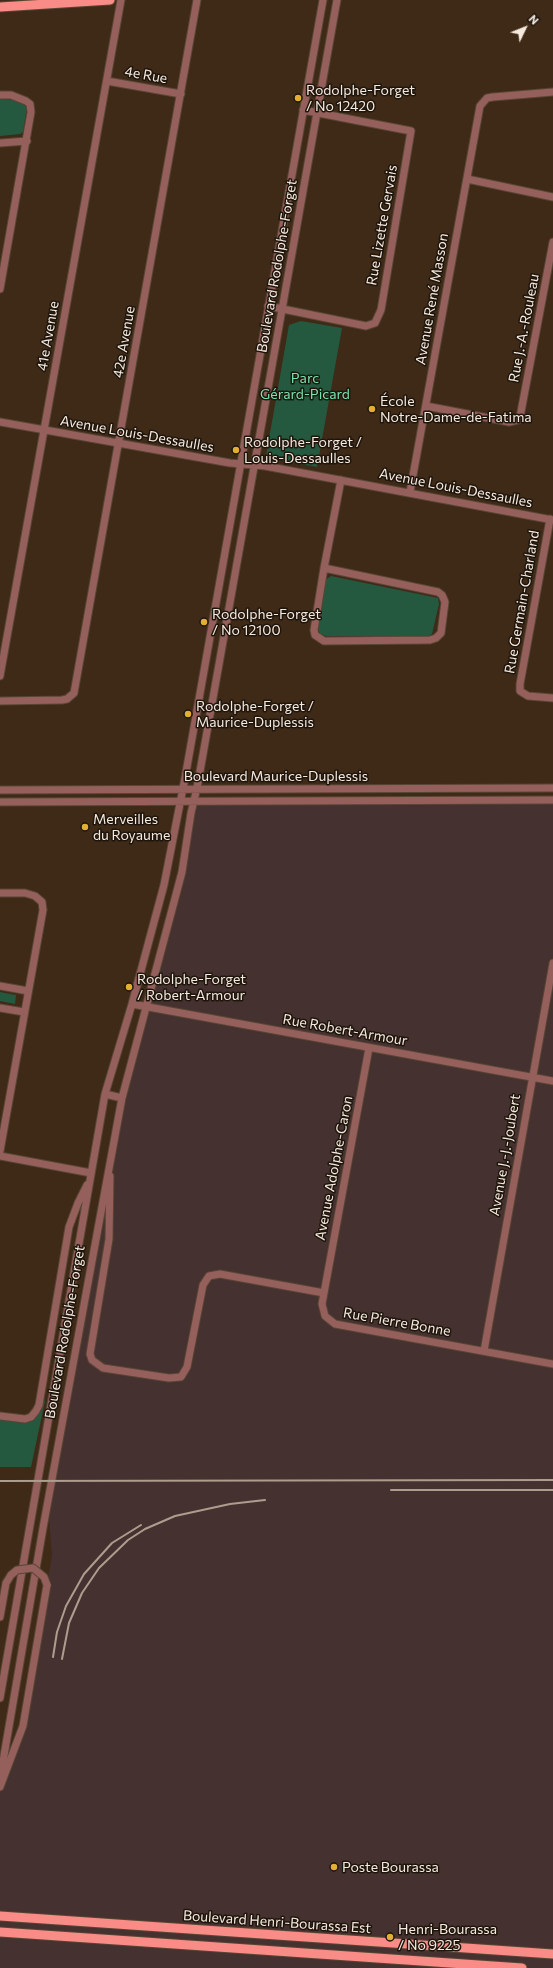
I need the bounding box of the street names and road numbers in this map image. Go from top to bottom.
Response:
street label: 4e Rue [123,63,169,87]
street label: Rue Lizette Gervais [363,163,401,287]
street label: Boulevard Rodolphe-Forget [253,178,301,354]
street label: Avenue René Masson [412,232,452,366]
street label: Rue J.-A.-Rouleau [505,272,543,384]
street label: 41e Avenue [34,300,62,372]
street label: 42e Avenue [109,305,139,379]
street label: Avenue Louis-Dessaulles [59,412,215,456]
street label: Avenue Louis-Dessaulles [378,465,534,511]
street label: Rue Germain-Charland [501,529,543,675]
street label: Boulevard Maurice-Duplessis [184,768,368,784]
street label: Rue Robert-Armour [281,1011,409,1049]
street label: Avenue J.-J.-Joubert [486,1093,524,1217]
street label: Avenue Adolphe-Caron [312,1094,356,1242]
street label: Boulevard Rodolphe-Forget [41,1244,89,1420]
street label: Rue Pierre Bonne [342,1304,452,1340]
street label: Boulevard Henri-Bourassa Est [182,1907,372,1937]

